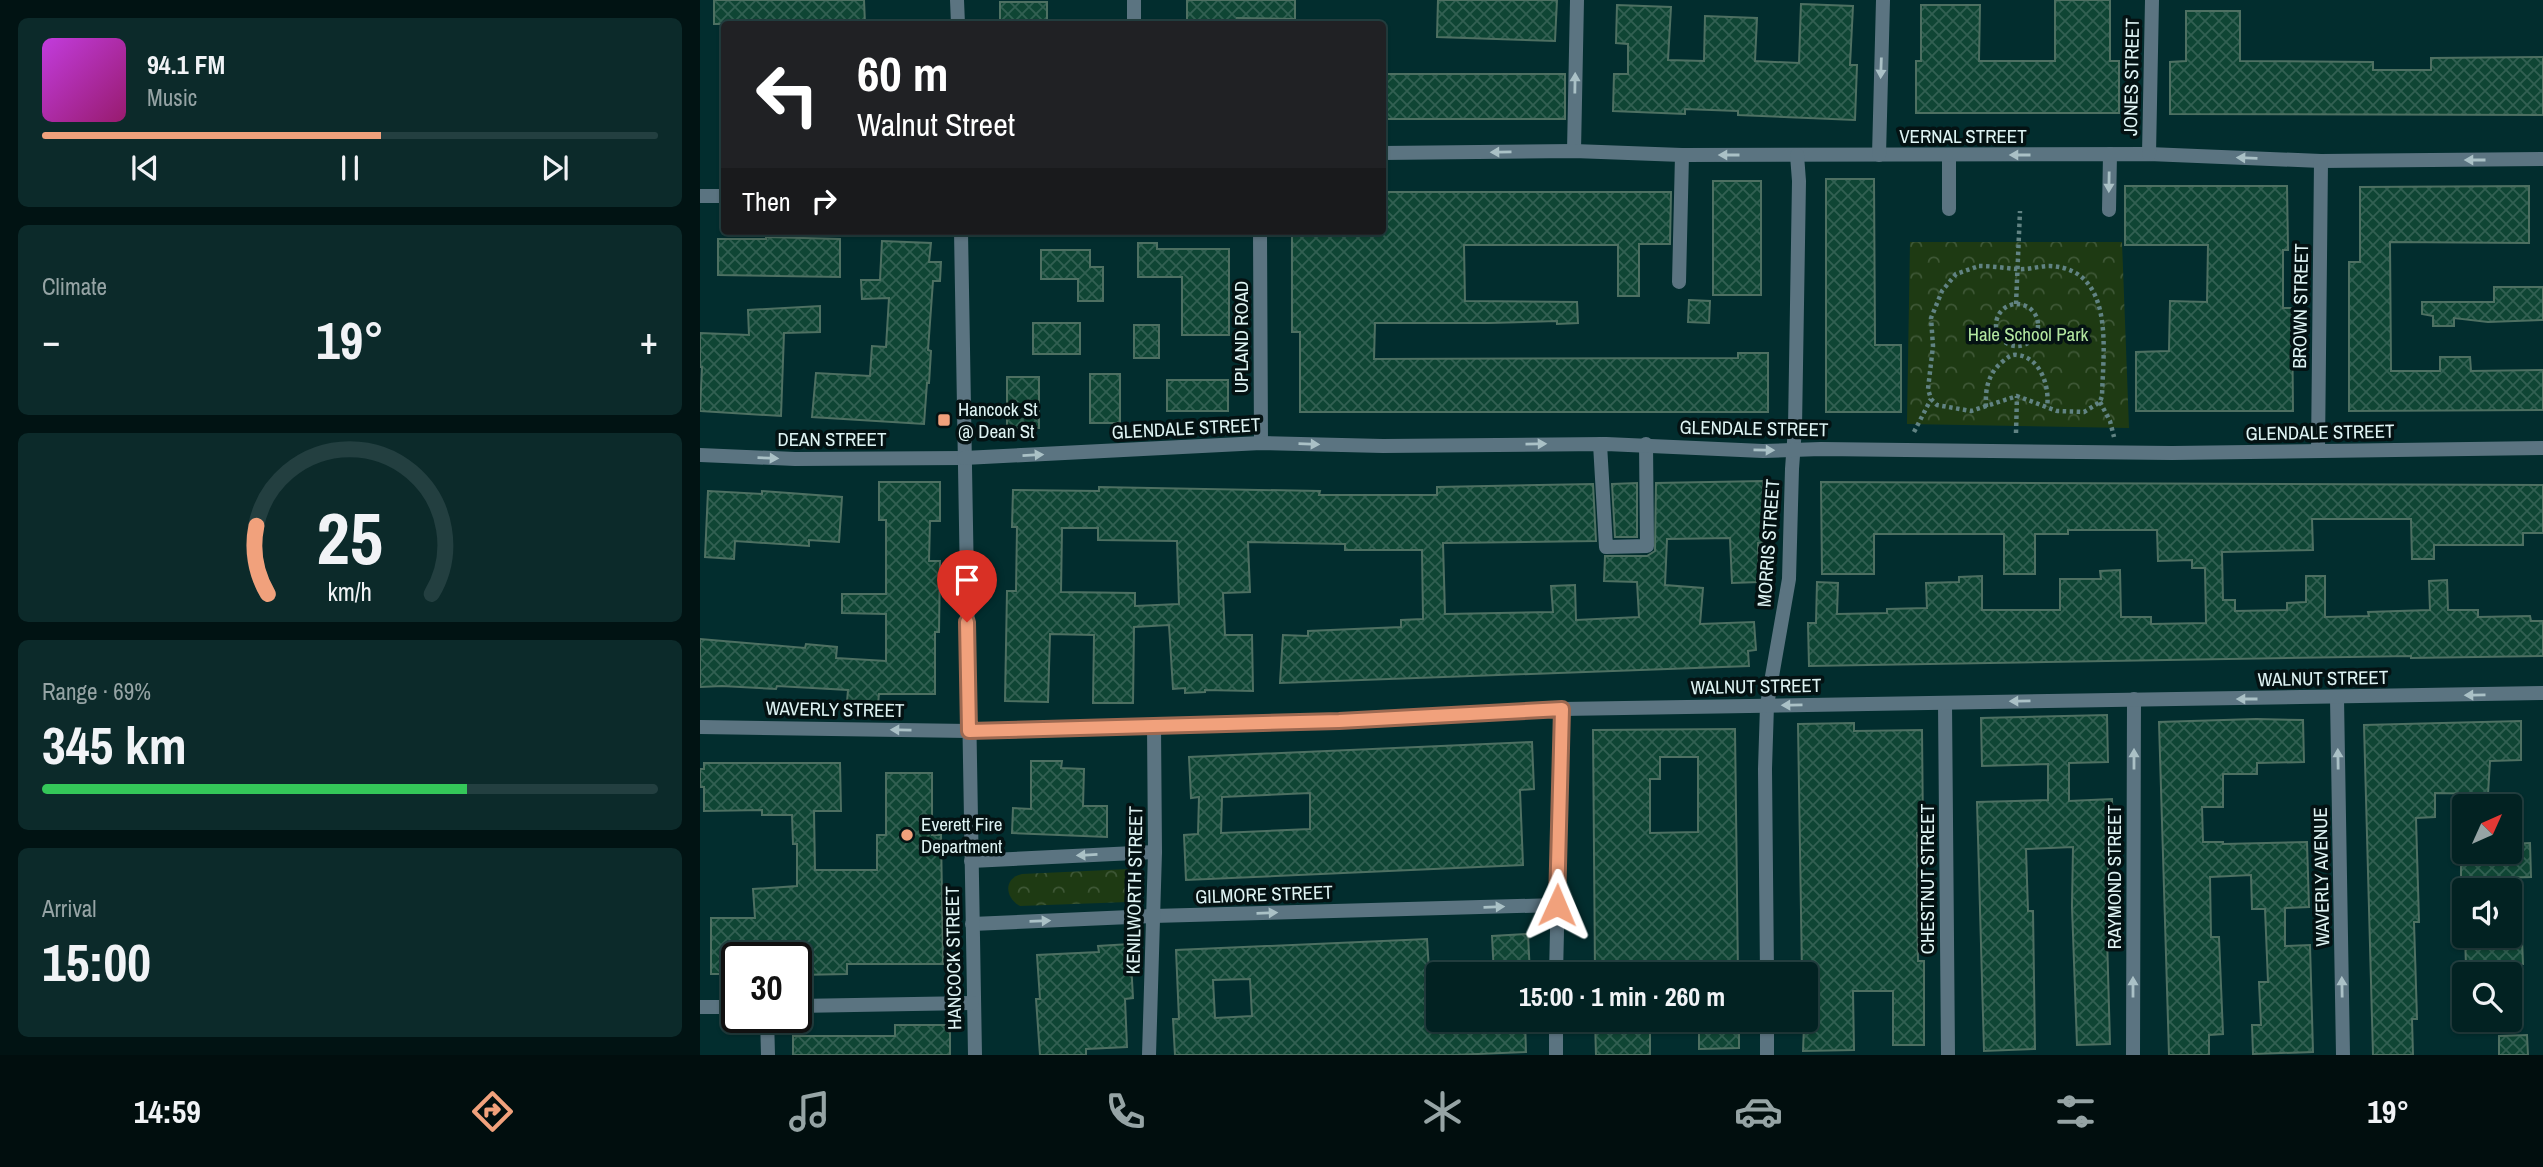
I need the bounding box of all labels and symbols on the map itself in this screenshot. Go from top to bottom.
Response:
street label: JONES STREET [2117,17,2145,136]
one-way arrow [1875,57,1887,79]
one-way arrow [1570,72,1581,94]
street label: VERNAL STREET [1899,123,2027,149]
one-way arrow [1490,146,1512,158]
one-way arrow [1717,149,1739,161]
one-way arrow [2009,149,2031,161]
one-way arrow [2236,153,2258,164]
one-way arrow [2464,154,2486,166]
one-way arrow [2103,171,2115,193]
street label: BROWN STREET [2286,243,2314,369]
street label: UPLAND ROAD [1228,281,1254,393]
park label: Hale School Park [1968,321,2088,347]
place label: Hancock St @ Dean St [958,396,1038,444]
street label: GLENDALE STREET [1111,411,1262,445]
marker: Hancock St @ Dean St [936,412,952,428]
street label: GLENDALE STREET [1679,414,1829,442]
street label: GLENDALE STREET [2245,418,2395,446]
street label: DEAN STREET [777,426,887,452]
one-way arrow [1298,439,1320,450]
one-way arrow [1525,439,1547,450]
one-way arrow [1753,444,1775,456]
one-way arrow [1022,449,1044,460]
one-way arrow [757,452,779,463]
street label: MORRIS STREET [1751,478,1785,608]
pin [937,550,997,622]
street label: WALNUT STREET [2257,664,2389,692]
street label: WALNUT STREET [1690,672,1822,700]
one-way arrow [2464,689,2486,700]
one-way arrow [2236,693,2258,705]
street label: WAVERLY STREET [765,695,905,723]
one-way arrow [2009,695,2031,707]
one-way arrow [1781,699,1803,711]
one-way arrow [890,724,912,735]
one-way arrow [2128,748,2140,770]
one-way arrow [2332,748,2344,770]
north arrow [2452,794,2522,864]
street label: CHESTNUT STREET [1914,803,1940,954]
street label: RAYMOND STREET [2101,804,2127,949]
street label: KENILWORTH STREET [1120,805,1148,974]
street label: WAVERLY AVENUE [2307,807,2335,947]
place label: Everett Fire Department [921,811,1003,859]
marker: Everett Fire Department [899,827,915,843]
one-way arrow [1075,850,1097,861]
position arrow [1520,868,1594,942]
street label: GILMORE STREET [1195,879,1334,909]
street label: HANCOCK STREET [939,885,967,1030]
one-way arrow [1484,901,1506,913]
one-way arrow [1256,907,1278,919]
one-way arrow [1029,915,1051,926]
speed limit sign: 30 [721,942,812,1033]
one-way arrow [2127,976,2138,998]
one-way arrow [2336,976,2348,998]

